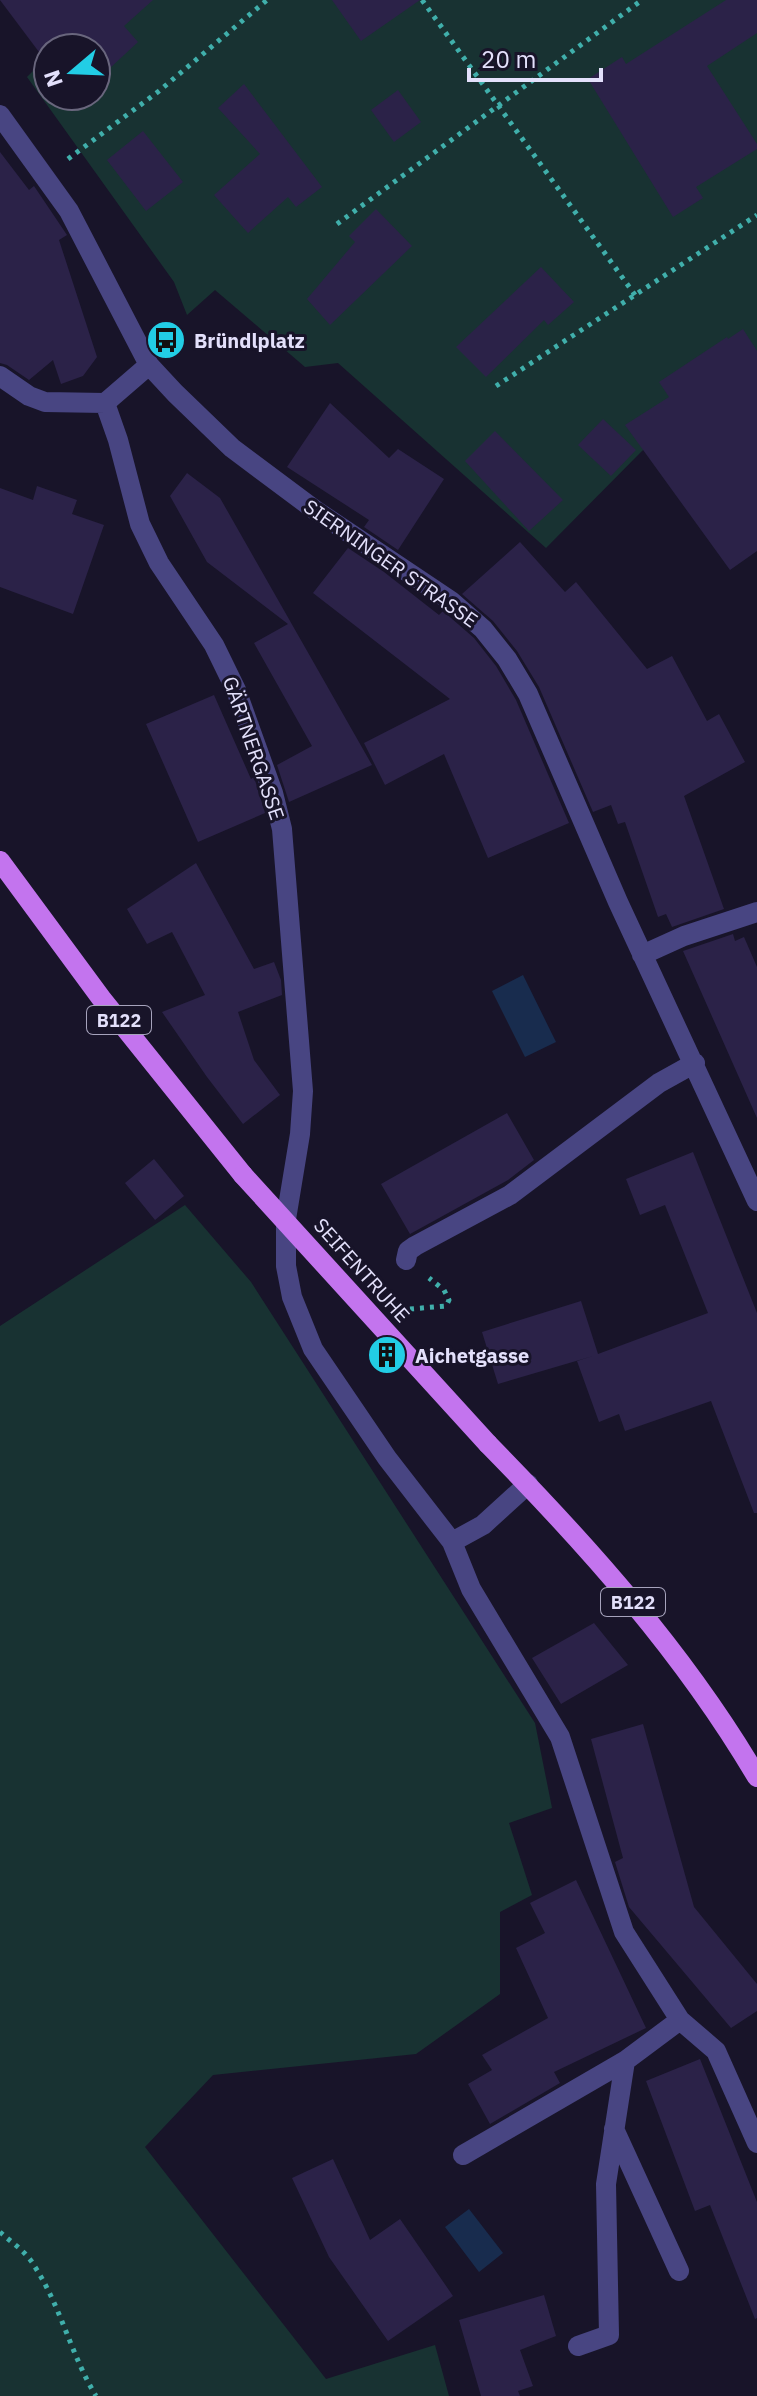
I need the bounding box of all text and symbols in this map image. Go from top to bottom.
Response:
north arrow [32,32,112,112]
scale bar [469,32,601,82]
text: 20 m [481,43,536,75]
text: N [36,66,69,91]
bus stop icon: Bründlplatz [145,319,187,361]
place label: Bründlplatz [194,327,305,354]
street label: SIERNINGER STRASSE [299,493,483,633]
street label: GÄRTNERGASSE [217,673,291,823]
road number: B122 [87,1006,151,1034]
street label: SEIFENTRUHE [308,1212,416,1328]
building icon: Aichetgasse [366,1334,408,1376]
place label: Aichetgasse [415,1342,529,1369]
road number: B122 [601,1588,665,1616]

